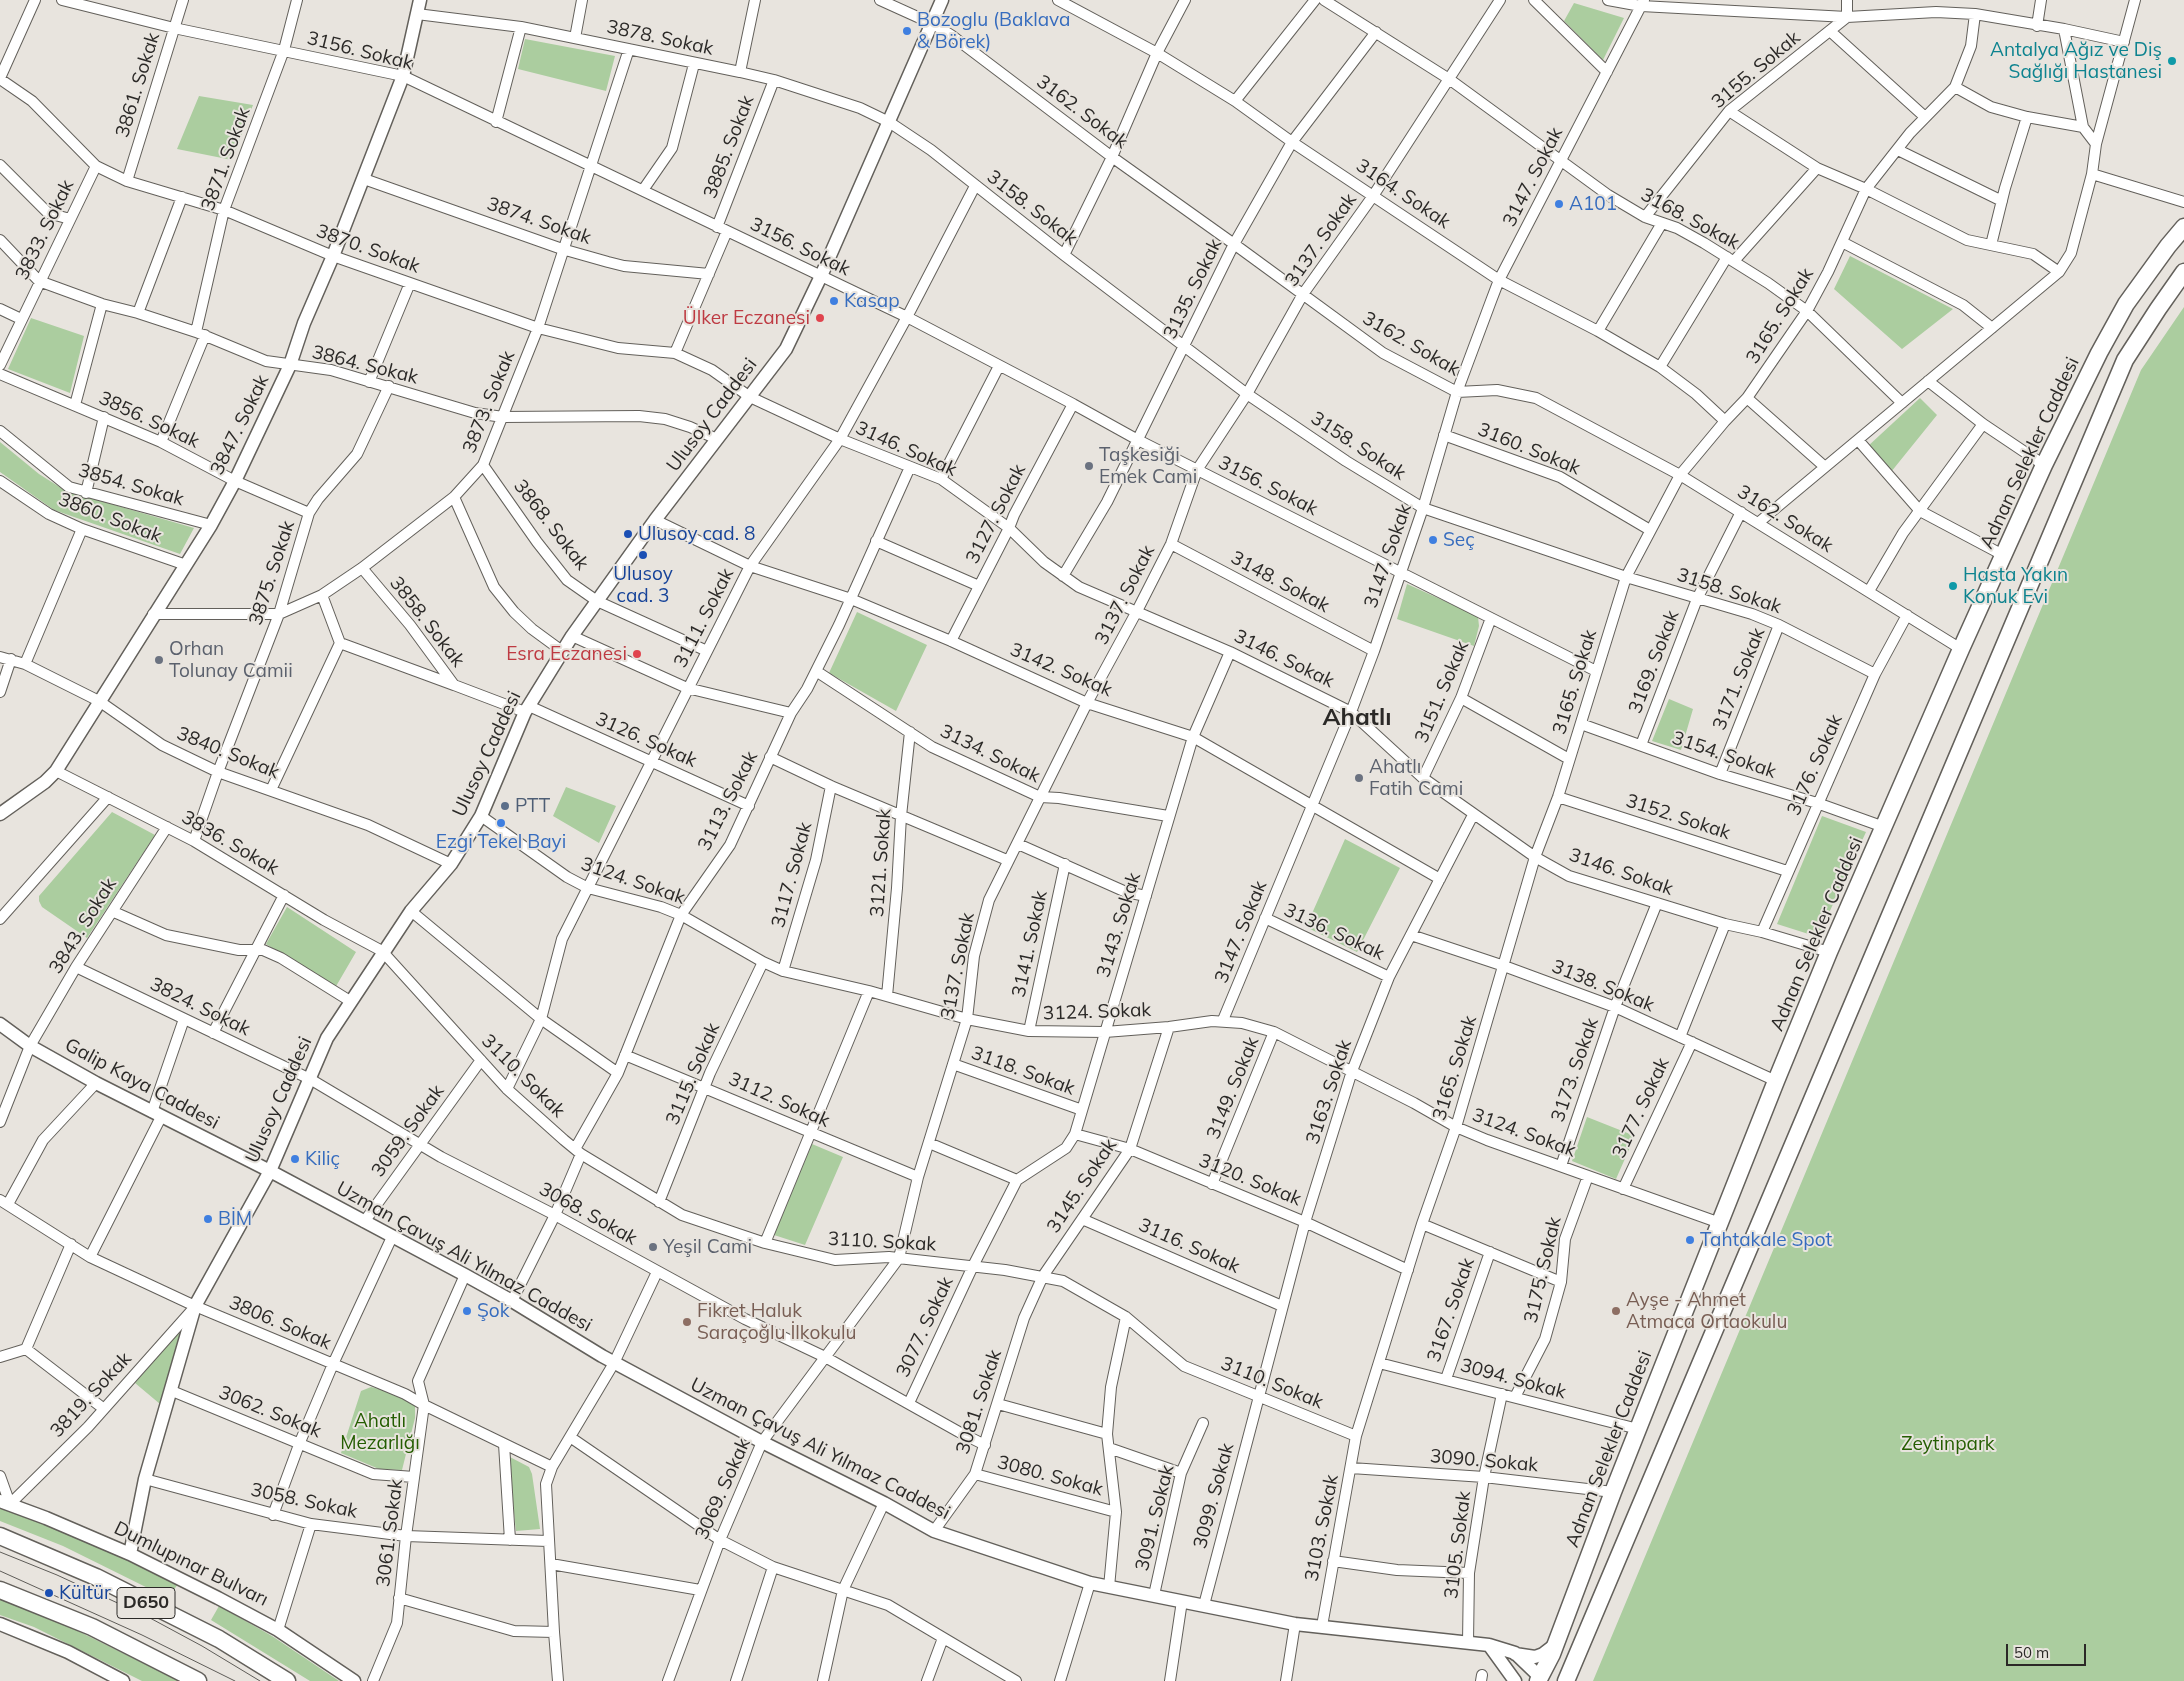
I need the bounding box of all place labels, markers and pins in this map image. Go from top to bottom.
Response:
place label: Bozoglu (Baklava & Börek) [917,9,1070,53]
marker: Bozoglu (Baklava & Börek) [901,25,913,37]
place label: Antalya Ağız ve Diş Sağlığı Hastanesi [1990,39,2162,83]
marker: Antalya Ağız ve Diş Sağlığı Hastanesi [2166,55,2178,67]
place label: A101 [1569,193,1617,215]
marker: A101 [1553,198,1565,210]
place label: Kasap [844,290,900,312]
marker: Kasap [828,295,840,307]
place label: Ülker Eczanesi [683,307,810,329]
marker: Ülker Eczanesi [814,312,826,324]
place label: Taşkesiği Emek Cami [1099,444,1197,488]
marker: Taşkesiği Emek Cami [1083,460,1095,472]
place label: Ulusoy cad. 8 [638,523,755,545]
marker: Ulusoy cad. 8 [622,528,634,540]
place label: Seç [1443,529,1475,551]
marker: Seç [1427,534,1439,546]
marker: Ulusoy cad. 3 [637,549,649,561]
place label: Ulusoy cad. 3 [613,563,673,607]
place label: Hasta Yakın Konuk Evi [1963,564,2068,608]
marker: Hasta Yakın Konuk Evi [1947,580,1959,592]
place label: Orhan Tolunay Camii [169,638,293,682]
place label: Esra Eczanesi [506,643,627,665]
marker: Esra Eczanesi [631,648,643,660]
marker: Orhan Tolunay Camii [153,654,165,666]
place label: Ahatlı Fatih Cami [1369,756,1463,800]
marker: Ahatlı Fatih Cami [1353,772,1365,784]
place label: PTT [515,795,550,817]
marker: PTT [499,800,511,812]
marker: Ezgi Tekel Bayi [495,817,507,829]
place label: Ezgi Tekel Bayi [436,831,566,853]
place label: Kiliç [305,1148,340,1170]
marker: Kiliç [289,1153,301,1165]
place label: BİM [218,1208,252,1230]
marker: BİM [202,1213,214,1225]
place label: Tahtakale Spot [1700,1229,1832,1251]
marker: Tahtakale Spot [1684,1234,1696,1246]
place label: Yeşil Cami [663,1236,752,1258]
marker: Yeşil Cami [647,1241,659,1253]
place label: Ayşe - Ahmet Atmaca Ortaokulu [1626,1289,1787,1333]
place label: Şok [477,1300,509,1322]
place label: Fikret Haluk Saraçoğlu İlkokulu [697,1300,856,1344]
marker: Şok [461,1305,473,1317]
marker: Ayşe - Ahmet Atmaca Ortaokulu [1610,1305,1622,1317]
marker: Fikret Haluk Saraçoğlu İlkokulu [681,1316,693,1328]
place label: Kültür [59,1582,111,1604]
marker: Kültür [43,1587,55,1599]

